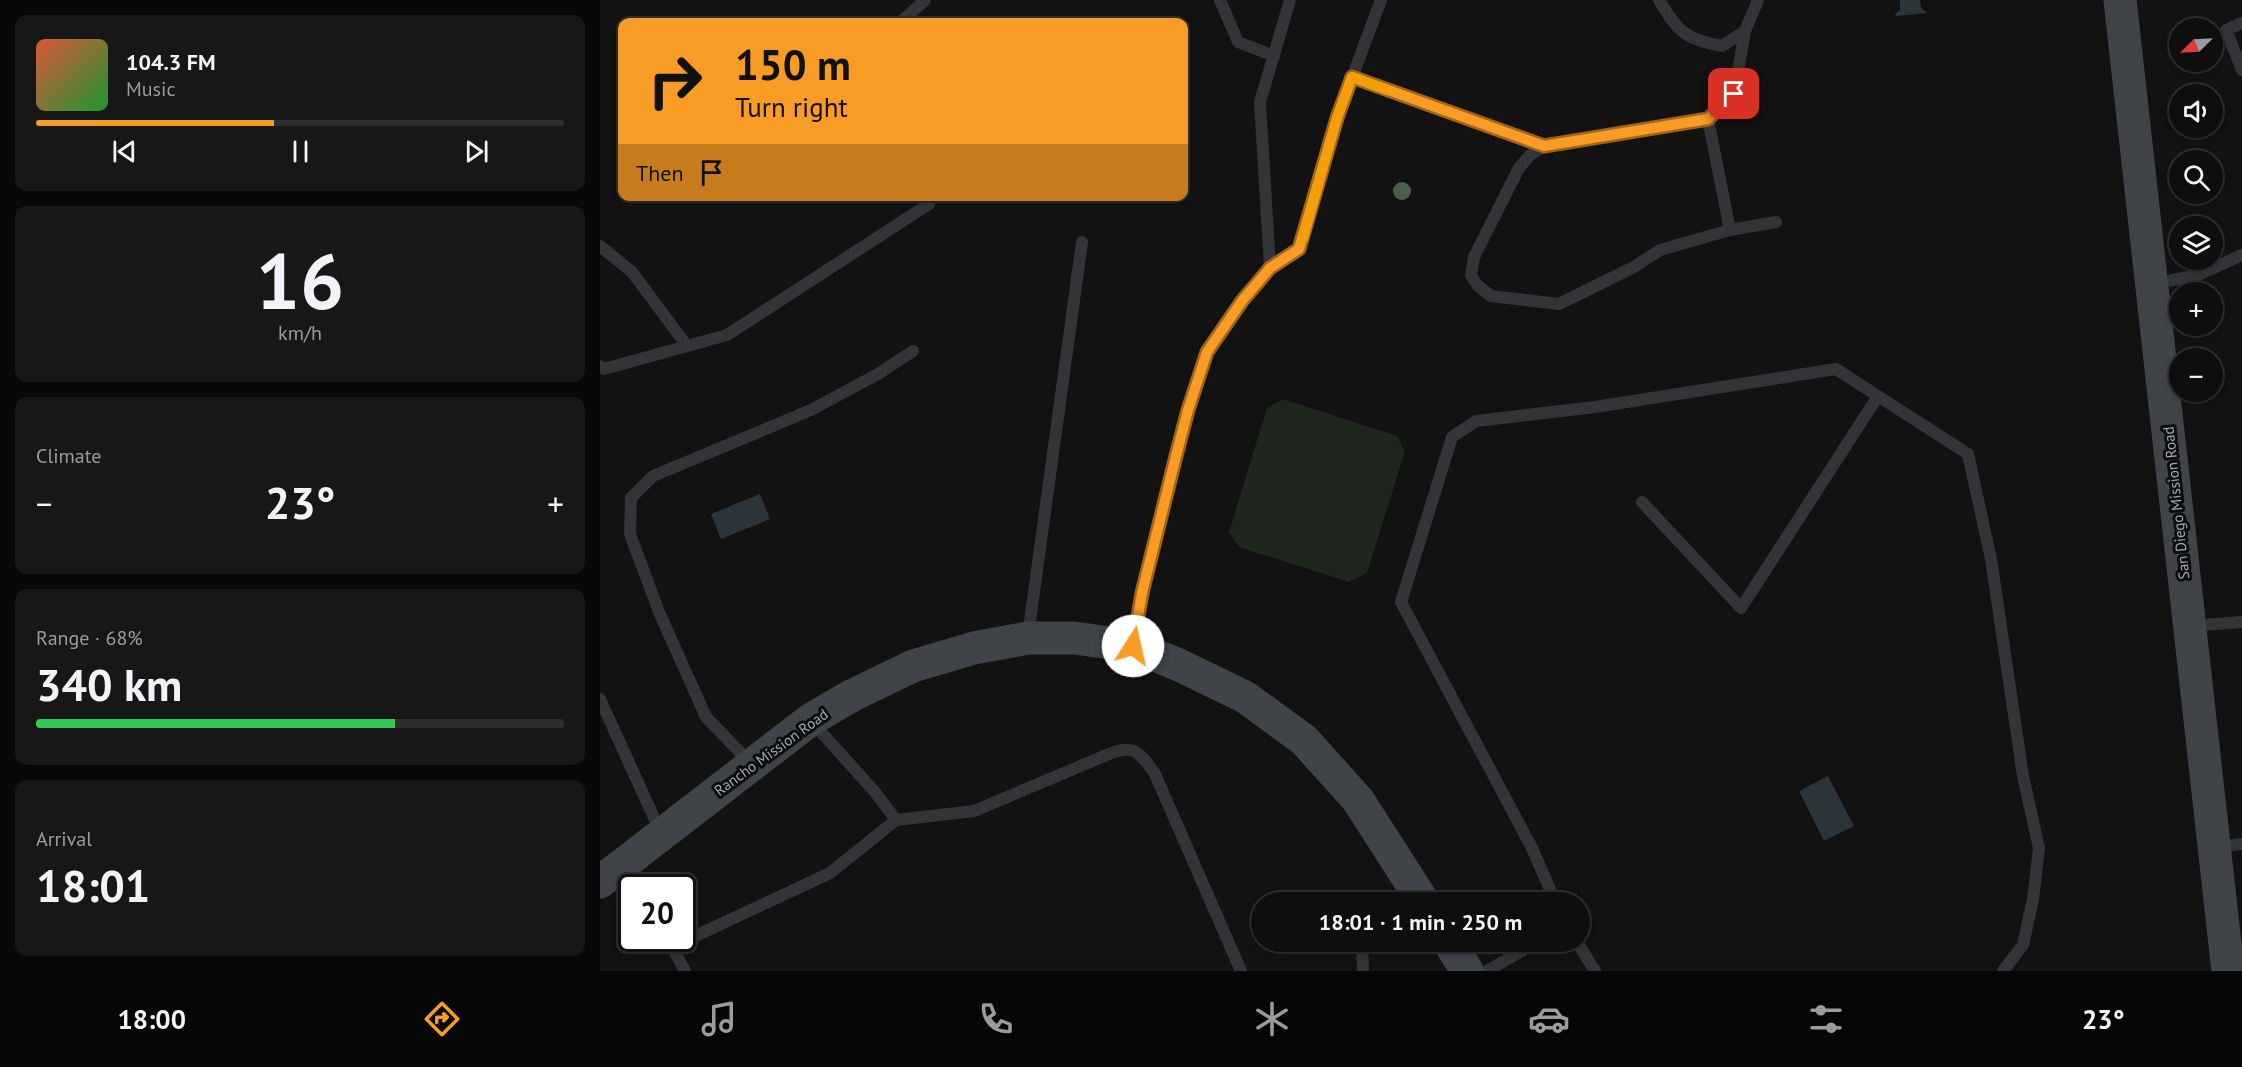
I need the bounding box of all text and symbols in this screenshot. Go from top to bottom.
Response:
north arrow [2169,18,2223,72]
map controls [2169,18,2223,402]
text: 150 m [735,37,851,92]
icon: right [636,42,714,120]
text: 104.3 FM [126,48,216,76]
pin [1708,68,1759,119]
text: Music [126,76,175,102]
icon: arrive [1717,77,1750,110]
button: sound [2169,84,2223,138]
text: Turn right [735,90,848,124]
icon: previous [108,135,141,168]
icon: pause [284,135,317,168]
icon: next [460,135,493,168]
button: search [2169,150,2223,204]
icon: arrive [695,156,728,189]
text: Then [636,159,683,187]
button: layers [2169,216,2223,270]
text: 16 [256,230,344,331]
button: + [2169,282,2223,336]
text: km/h [278,320,322,346]
button: − [2169,348,2223,402]
street label: San Diego Mission Road [2159,426,2193,580]
text: Climate [36,443,102,469]
text: 23° [265,473,335,531]
text: − [36,482,53,525]
text: + [547,482,564,525]
position arrow [1101,614,1165,678]
text: Range · 68% [36,625,143,651]
text: 340 km [36,655,182,713]
street label: Rancho Mission Road [710,704,832,800]
text: Arrival [36,826,92,852]
text: 18:01 [36,856,150,914]
speed limit sign: 20 [618,874,696,952]
text: 18:01 · 1 min · 250 m [1319,908,1522,936]
icon: directions [421,998,463,1040]
icon: music [698,998,740,1040]
icon: phone [975,998,1017,1040]
icon: climate [1251,998,1293,1040]
icon: car [1528,998,1570,1040]
icon: filters [1805,998,1847,1040]
text: 18:00 [117,1002,186,1036]
text: 23° [2082,1002,2124,1036]

